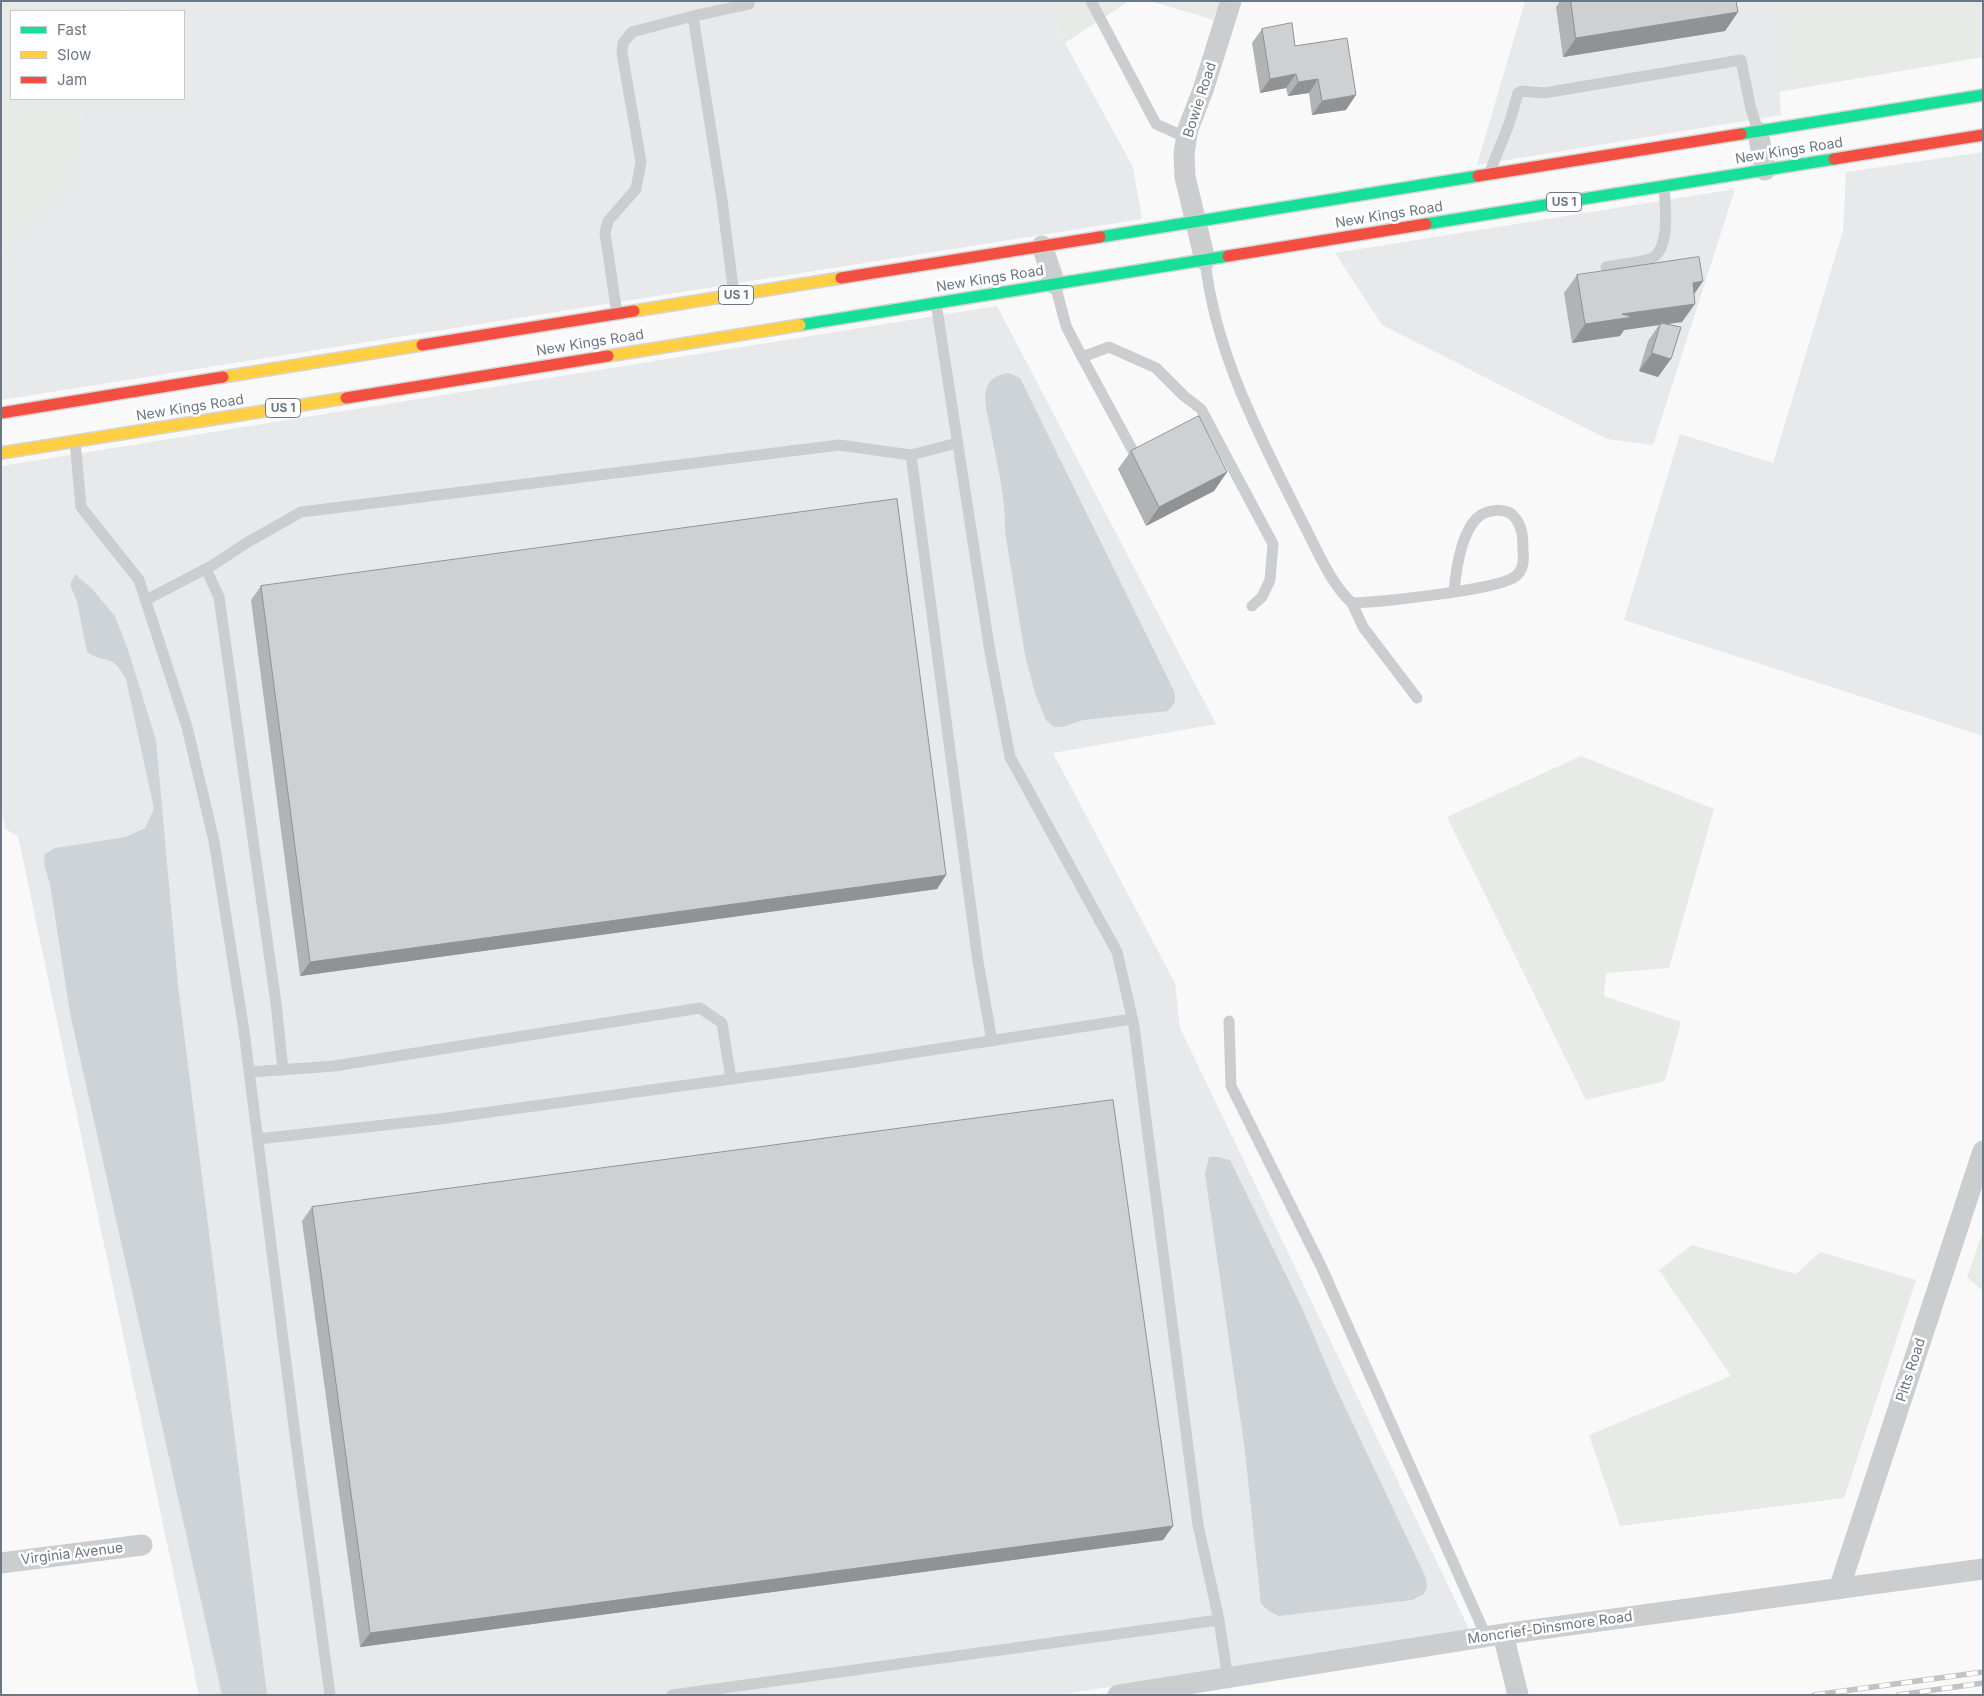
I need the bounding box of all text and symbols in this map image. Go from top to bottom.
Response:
legend [10,10,185,100]
text: Fast [57,20,87,39]
text: Slow [57,45,91,64]
street label: Bowie Road [1180,60,1220,140]
text: Jam [57,70,87,89]
street label: New Kings Road [1734,134,1844,168]
road number: US 1 [1546,192,1582,212]
street label: New Kings Road [1334,198,1444,232]
street label: New Kings Road [935,262,1045,296]
road number: US 1 [718,286,754,304]
street label: New Kings Road [535,326,645,360]
street label: New Kings Road [135,391,245,425]
road number: US 1 [266,398,300,418]
street label: Pitts Road [1893,1336,1929,1404]
street label: Virginia Avenue [20,1539,124,1569]
street label: Moncrief-Dinsmore Road [1466,1608,1634,1648]

